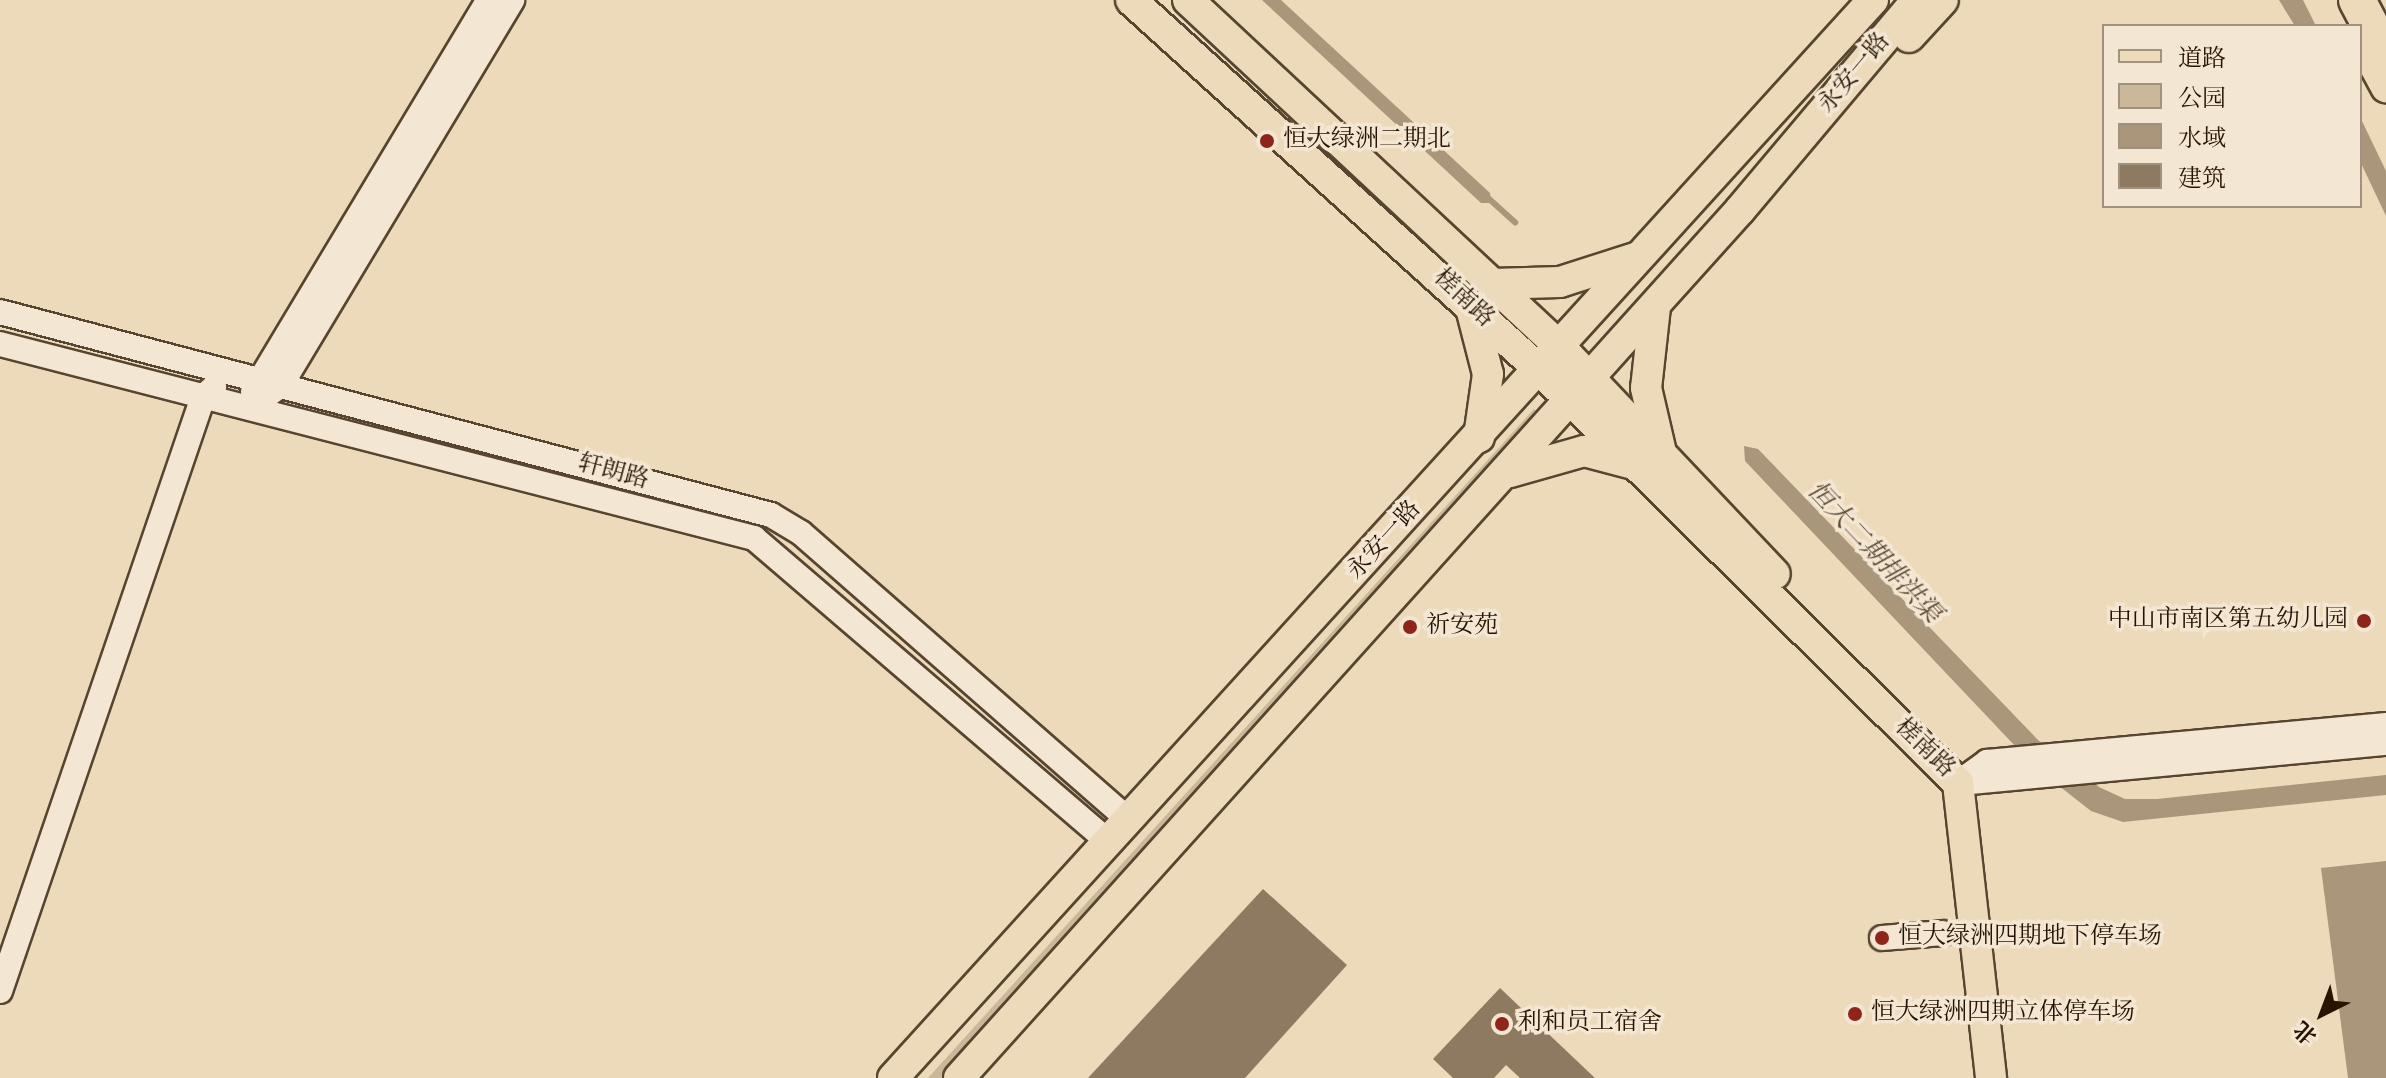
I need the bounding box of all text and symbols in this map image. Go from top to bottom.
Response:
legend [2102,24,2362,208]
street label: 永安一路 [1813,28,1897,120]
text: 道路 [2178,48,2226,72]
text: 公园 [2178,88,2226,112]
place label: 恒大绿洲二期北 [1283,127,1451,155]
text: 水域 [2178,128,2226,152]
marker: 恒大绿洲二期北 [1258,132,1276,150]
text: 建筑 [2178,168,2226,192]
street label: 槎南路 [1427,264,1499,334]
street label: 轩朗路 [574,450,652,496]
water label: 恒大二期排洪渠 [1800,476,1946,630]
street label: 永安一路 [1342,496,1428,586]
place label: 中山市南区第五幼儿园 [2108,607,2348,635]
marker: 中山市南区第五幼儿园 [2355,612,2373,630]
place label: 祈安苑 [1426,613,1498,641]
marker: 祈安苑 [1401,618,1419,636]
street label: 槎南路 [1888,714,1960,784]
place label: 恒大绿洲四期地下停车场 [1898,924,2162,952]
marker: 恒大绿洲四期地下停车场 [1873,929,1891,947]
north arrow [2282,974,2362,1054]
place label: 恒大绿洲四期立体停车场 [1871,1000,2135,1028]
marker: 恒大绿洲四期立体停车场 [1846,1005,1864,1023]
place label: 利和员工宿舍 [1518,1010,1662,1038]
marker: 利和员工宿舍 [1493,1015,1511,1033]
text: 北 [2290,1016,2321,1047]

